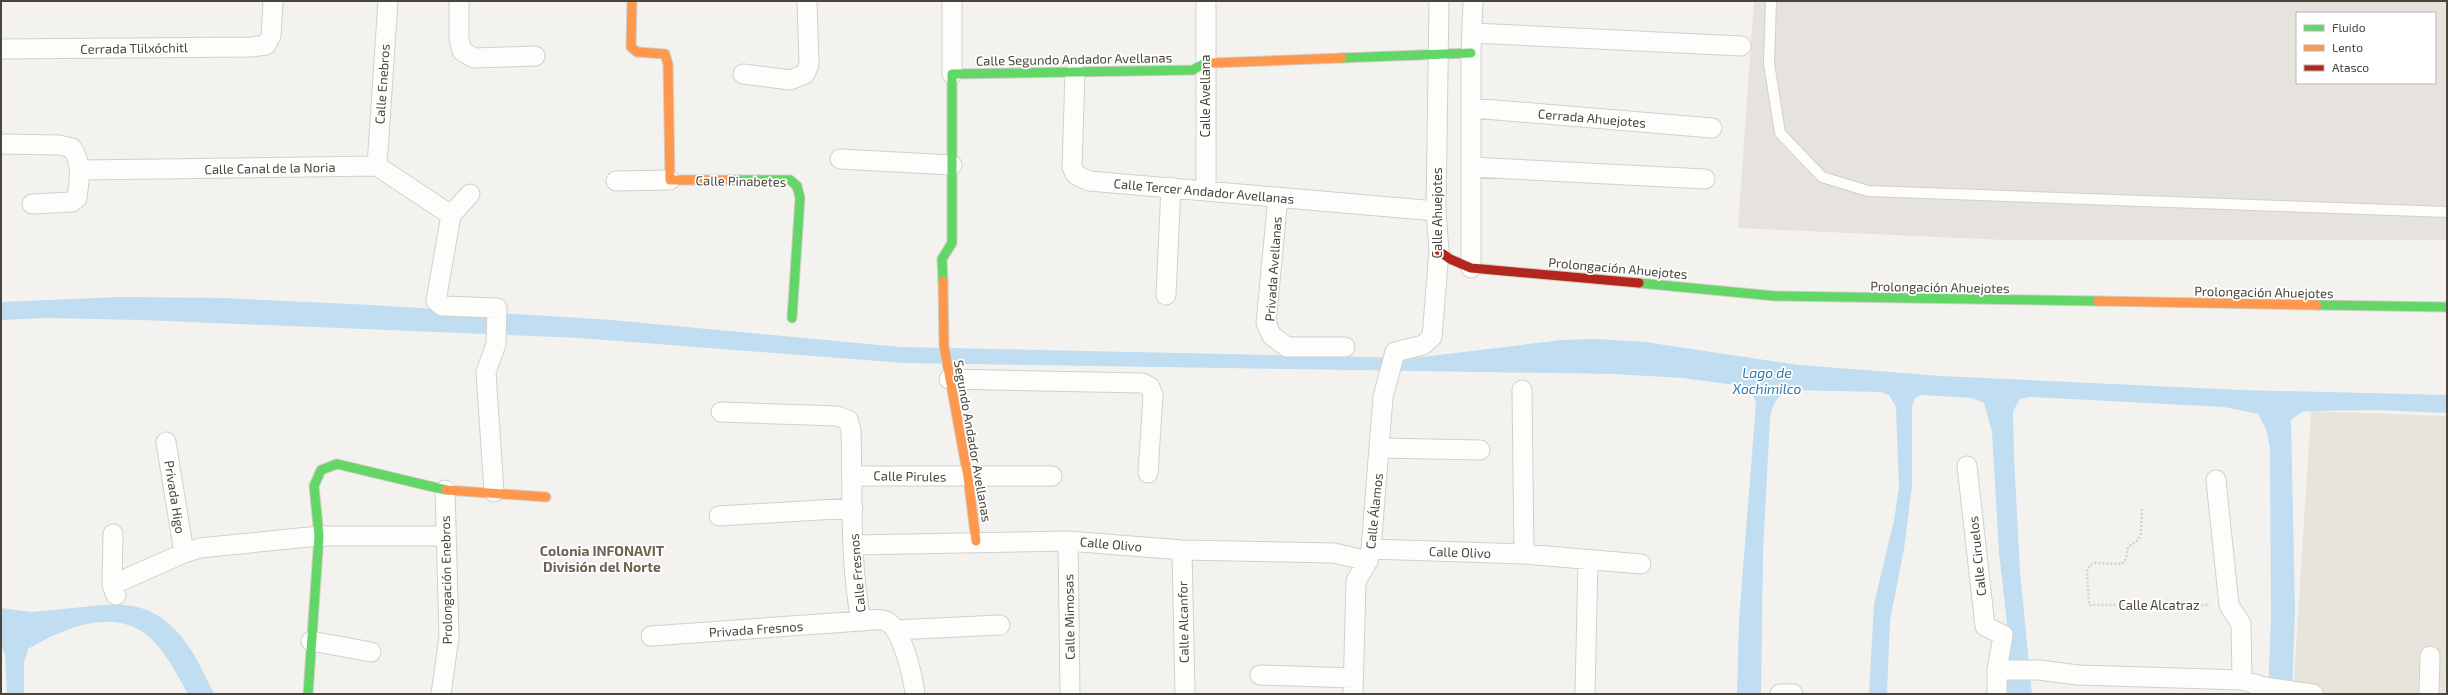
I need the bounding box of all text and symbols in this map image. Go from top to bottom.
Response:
legend [2296,12,2436,84]
text: Fluido [2332,20,2366,34]
street label: Cerrada Tlilxóchitl [80,39,188,57]
text: Lento [2332,40,2363,54]
street label: Calle Enebros [371,43,393,125]
street label: Calle Segundo Andador Avellanas [976,49,1172,69]
street label: Calle Avellana [1197,54,1213,138]
text: Atasco [2332,60,2369,74]
street label: Cerrada Ahuejotes [1537,105,1647,131]
street label: Calle Canal de la Noria [204,159,336,177]
street label: Calle Ahuejotes [1429,167,1445,259]
street label: Calle Pinabetes [696,172,786,190]
street label: Calle Tercer Andador Avellanas [1113,175,1295,207]
street label: Privada Avellanas [1261,216,1285,322]
street label: Prolongación Ahuejotes [1548,254,1688,282]
street label: Prolongación Ahuejotes [1870,278,2010,296]
street label: Prolongación Ahuejotes [2194,283,2334,301]
street label: Segundo Andador Avellanas [951,359,995,523]
water label: Lago de Xochimilco [1732,364,1802,397]
street label: Privada Higo [161,459,189,535]
street label: Calle Pirules [873,467,947,485]
street label: Calle Álamos [1361,472,1386,550]
street label: Prolongación Enebros [437,515,455,645]
street label: Calle Ciruelos [1965,515,1989,597]
street label: Calle Fresnos [846,533,868,613]
street label: Calle Olivo [1079,533,1143,555]
district label: Colonia INFONAVIT División del Norte [540,542,665,575]
street label: Calle Olivo [1429,543,1491,561]
street label: Calle Mimosas [1060,574,1078,660]
street label: Calle Alcanfor [1174,581,1192,663]
street label: Calle Alcatraz [2118,597,2200,613]
street label: Privada Fresnos [708,618,804,640]

